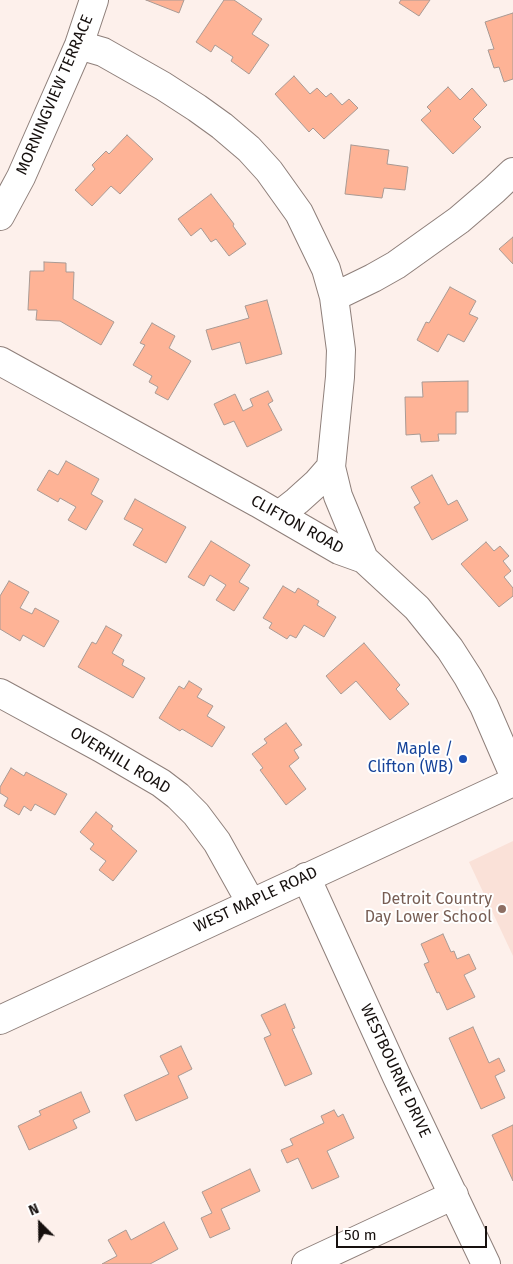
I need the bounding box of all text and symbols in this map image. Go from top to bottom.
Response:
street label: MORNINGVIEW TERRACE [13,12,97,178]
street label: CLIFTON ROAD [247,492,347,558]
street label: OVERHILL ROAD [66,723,174,799]
place label: Maple / Clifton (WB) [368,740,453,778]
marker: Maple / Clifton (WB) [457,753,469,765]
street label: WEST MAPLE ROAD [191,863,321,937]
place label: Detroit Country Day Lower School [365,890,492,928]
marker: Detroit Country Day Lower School [496,903,508,915]
street label: WESTBOURNE DRIVE [356,1001,434,1141]
north arrow [15,1199,65,1249]
text: N [26,1200,42,1219]
scale bar [338,1216,489,1248]
text: 50 m [344,1226,377,1244]

